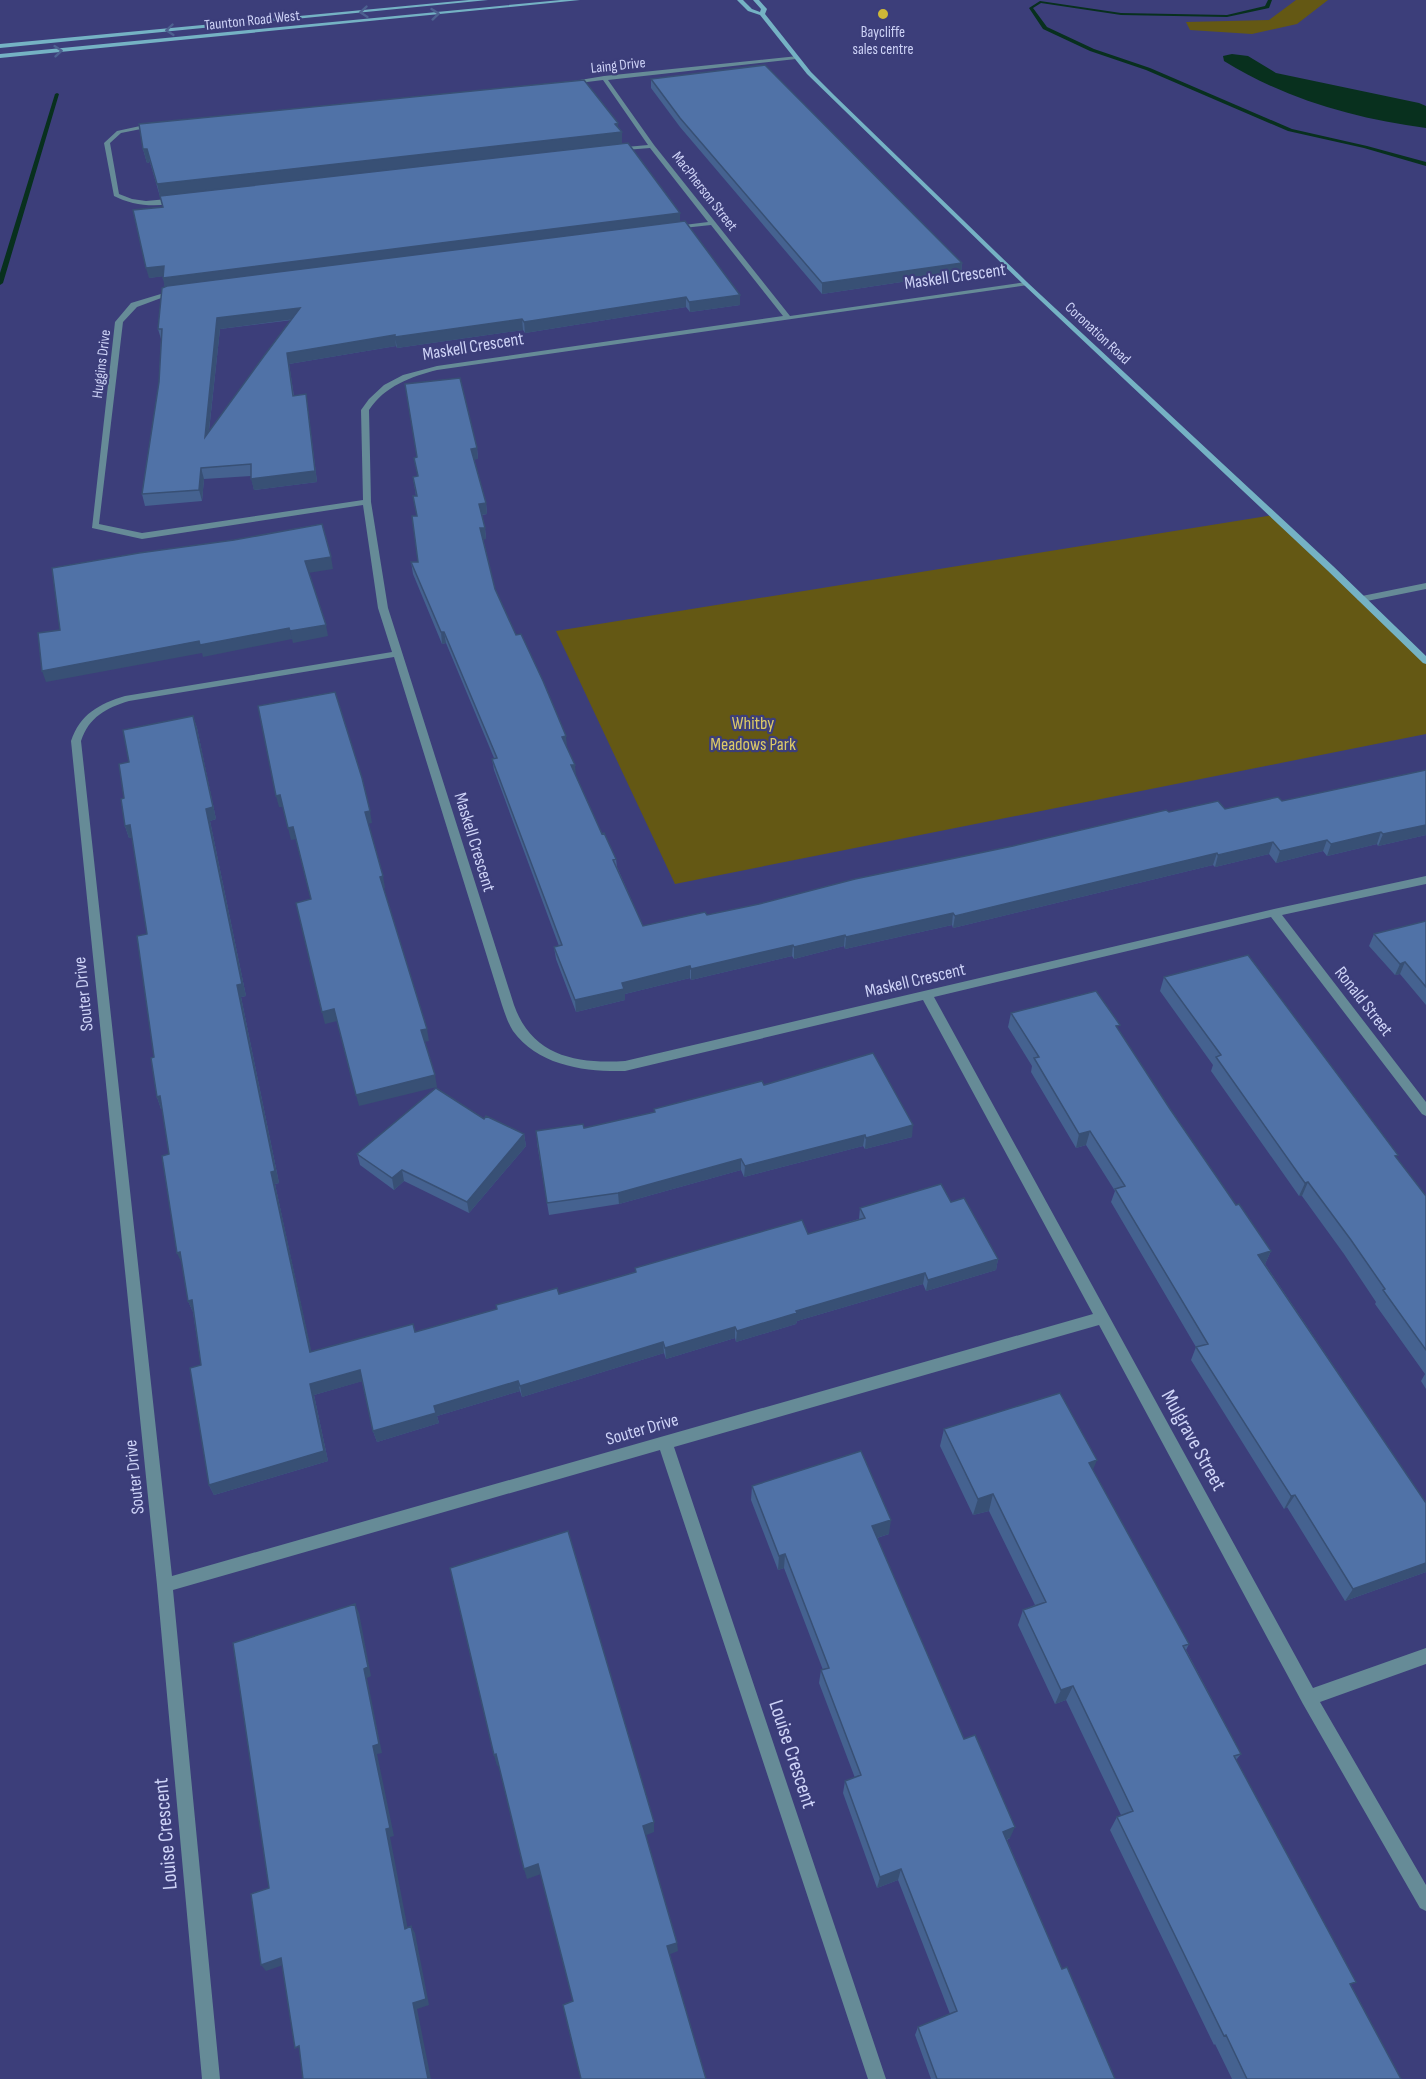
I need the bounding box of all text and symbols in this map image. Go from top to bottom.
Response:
one-way arrow [360,5,369,18]
street label: Taunton Road West [203,6,301,35]
marker: Baycliffe sales centre [876,7,890,21]
one-way arrow [430,8,439,21]
one-way arrow [166,23,175,36]
place label: Baycliffe sales centre [853,23,913,59]
one-way arrow [54,45,63,58]
street label: Laing Drive [590,53,646,78]
street label: MacPherson Street [668,148,742,235]
street label: Maskell Crescent [903,259,1008,294]
street label: Coronation Road [1061,298,1135,369]
street label: Maskell Crescent [421,328,526,365]
street label: Huggins Drive [88,329,115,399]
park label: Whitby Meadows Park [710,713,796,755]
street label: Maskell Crescent [450,790,500,895]
street label: Souter Drive [69,956,98,1032]
street label: Maskell Crescent [863,959,968,1002]
street label: Ronald Street [1330,963,1397,1040]
street label: Mulgrave Street [1156,1386,1231,1495]
street label: Souter Drive [603,1409,681,1450]
street label: Souter Drive [120,1439,149,1515]
street label: Louise Crescent [763,1697,822,1811]
street label: Louise Crescent [148,1777,183,1891]

